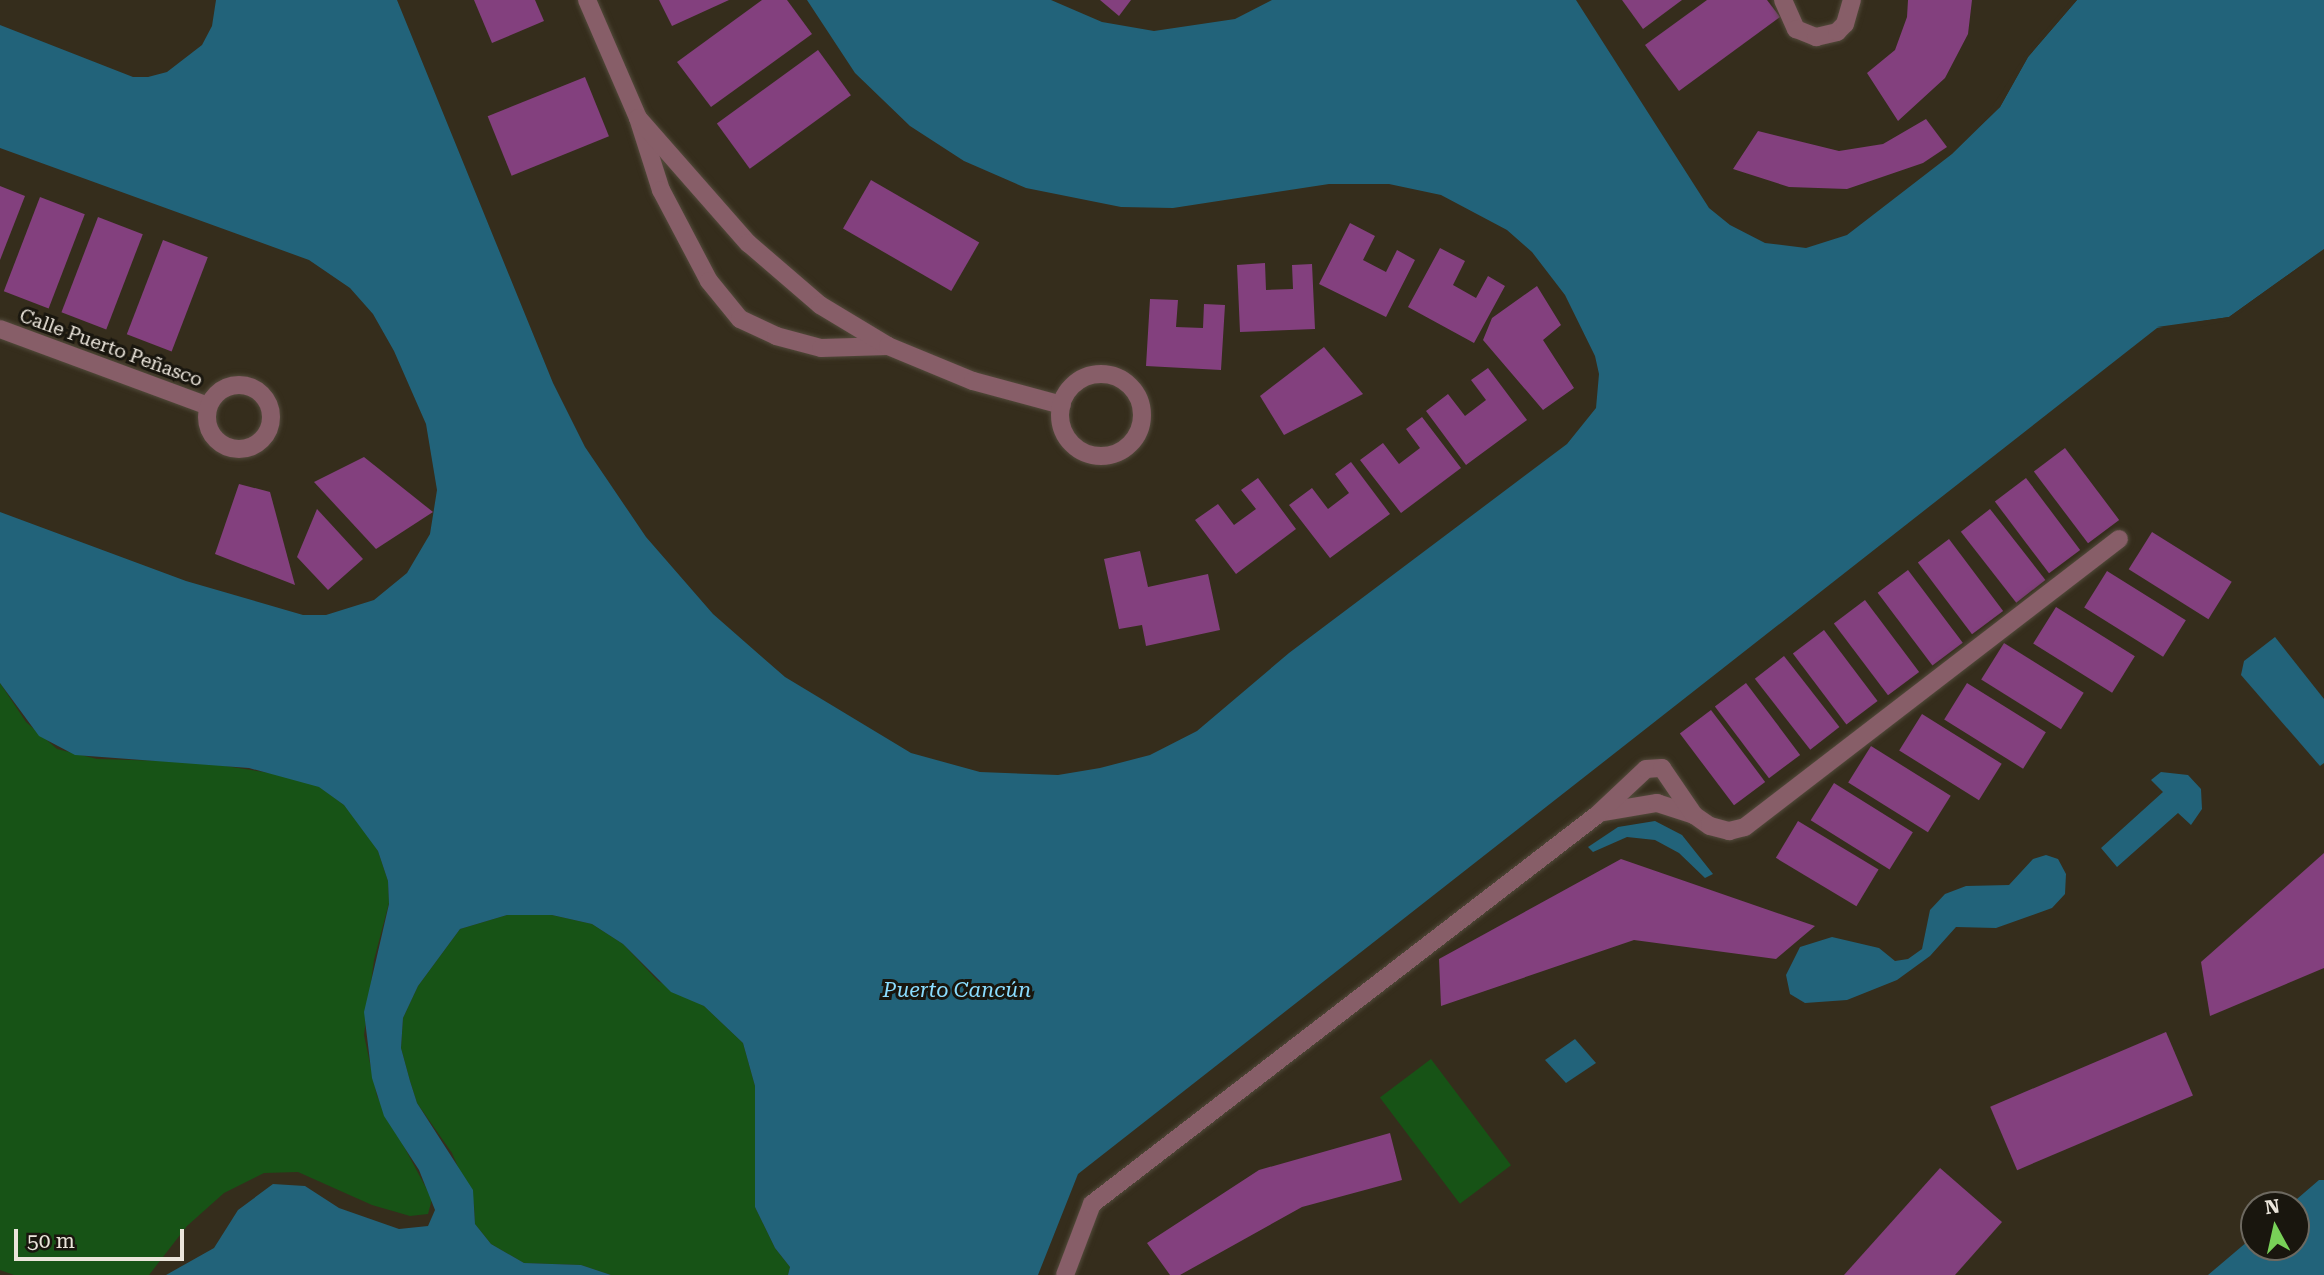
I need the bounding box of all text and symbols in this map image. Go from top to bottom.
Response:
street label: Calle Puerto Peñasco [16,304,206,392]
water label: Puerto Cancún [883,977,1031,1003]
north arrow [2240,1191,2310,1261]
text: N [2263,1194,2281,1219]
scale bar [18,1216,187,1260]
text: 50 m [27,1229,75,1253]

